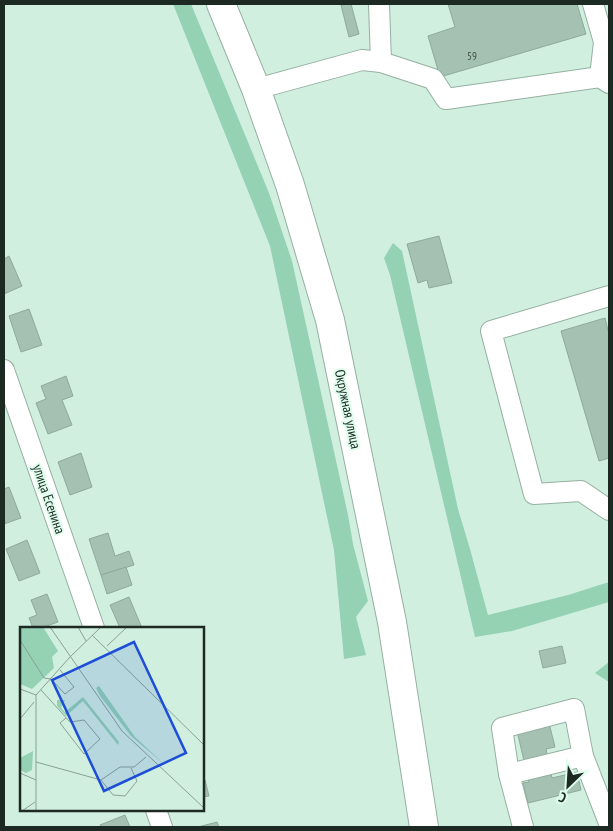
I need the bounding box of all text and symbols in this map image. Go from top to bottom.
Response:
house number: 59 [467,49,477,63]
street label: Окружная улица [331,368,365,450]
street label: улица Есенина [29,462,69,536]
inset map [20,627,204,811]
north arrow [543,761,593,811]
text: С [555,788,569,807]

